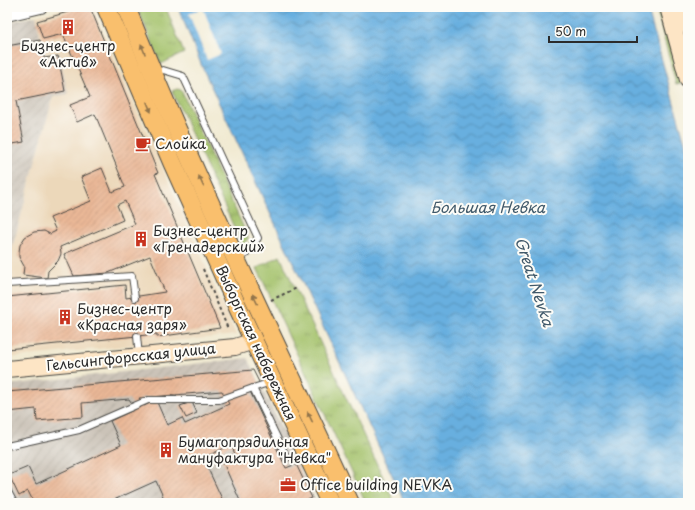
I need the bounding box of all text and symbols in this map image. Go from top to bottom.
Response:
building icon: Бизнес-центр «Актив» [59,18,77,36]
scale bar [549,18,637,44]
text: 50 m [555,22,586,40]
place label: Бизнес-центр «Актив» [21,35,115,72]
one-way arrow [139,43,145,55]
one-way arrow [147,101,153,113]
place label: Слойка [155,133,206,154]
cafe icon: Слойка [134,135,152,153]
one-way arrow [197,175,204,187]
water label: Большая Невка [431,195,546,218]
place label: Бизнес-центр «Гренадерский» [153,220,265,257]
building icon: Бизнес-центр «Гренадерский» [132,230,150,248]
water label: Great Nevka [510,234,561,330]
street label: Выборгская набережная [211,262,302,424]
one-way arrow [252,293,258,305]
place label: Бизнес-центр «Красная заря» [77,298,187,335]
building icon: Бизнес-центр «Красная заря» [56,308,74,326]
street label: Гельсингфорсская улица [45,337,217,376]
one-way arrow [307,411,313,422]
place label: Бумагопрядильная мануфактура "Невка" [178,431,331,468]
building icon: Бумагопрядильная мануфактура "Невка" [157,441,175,459]
place label: Office building NEVKA [300,474,452,495]
office icon: Office building NEVKA [279,476,297,494]

